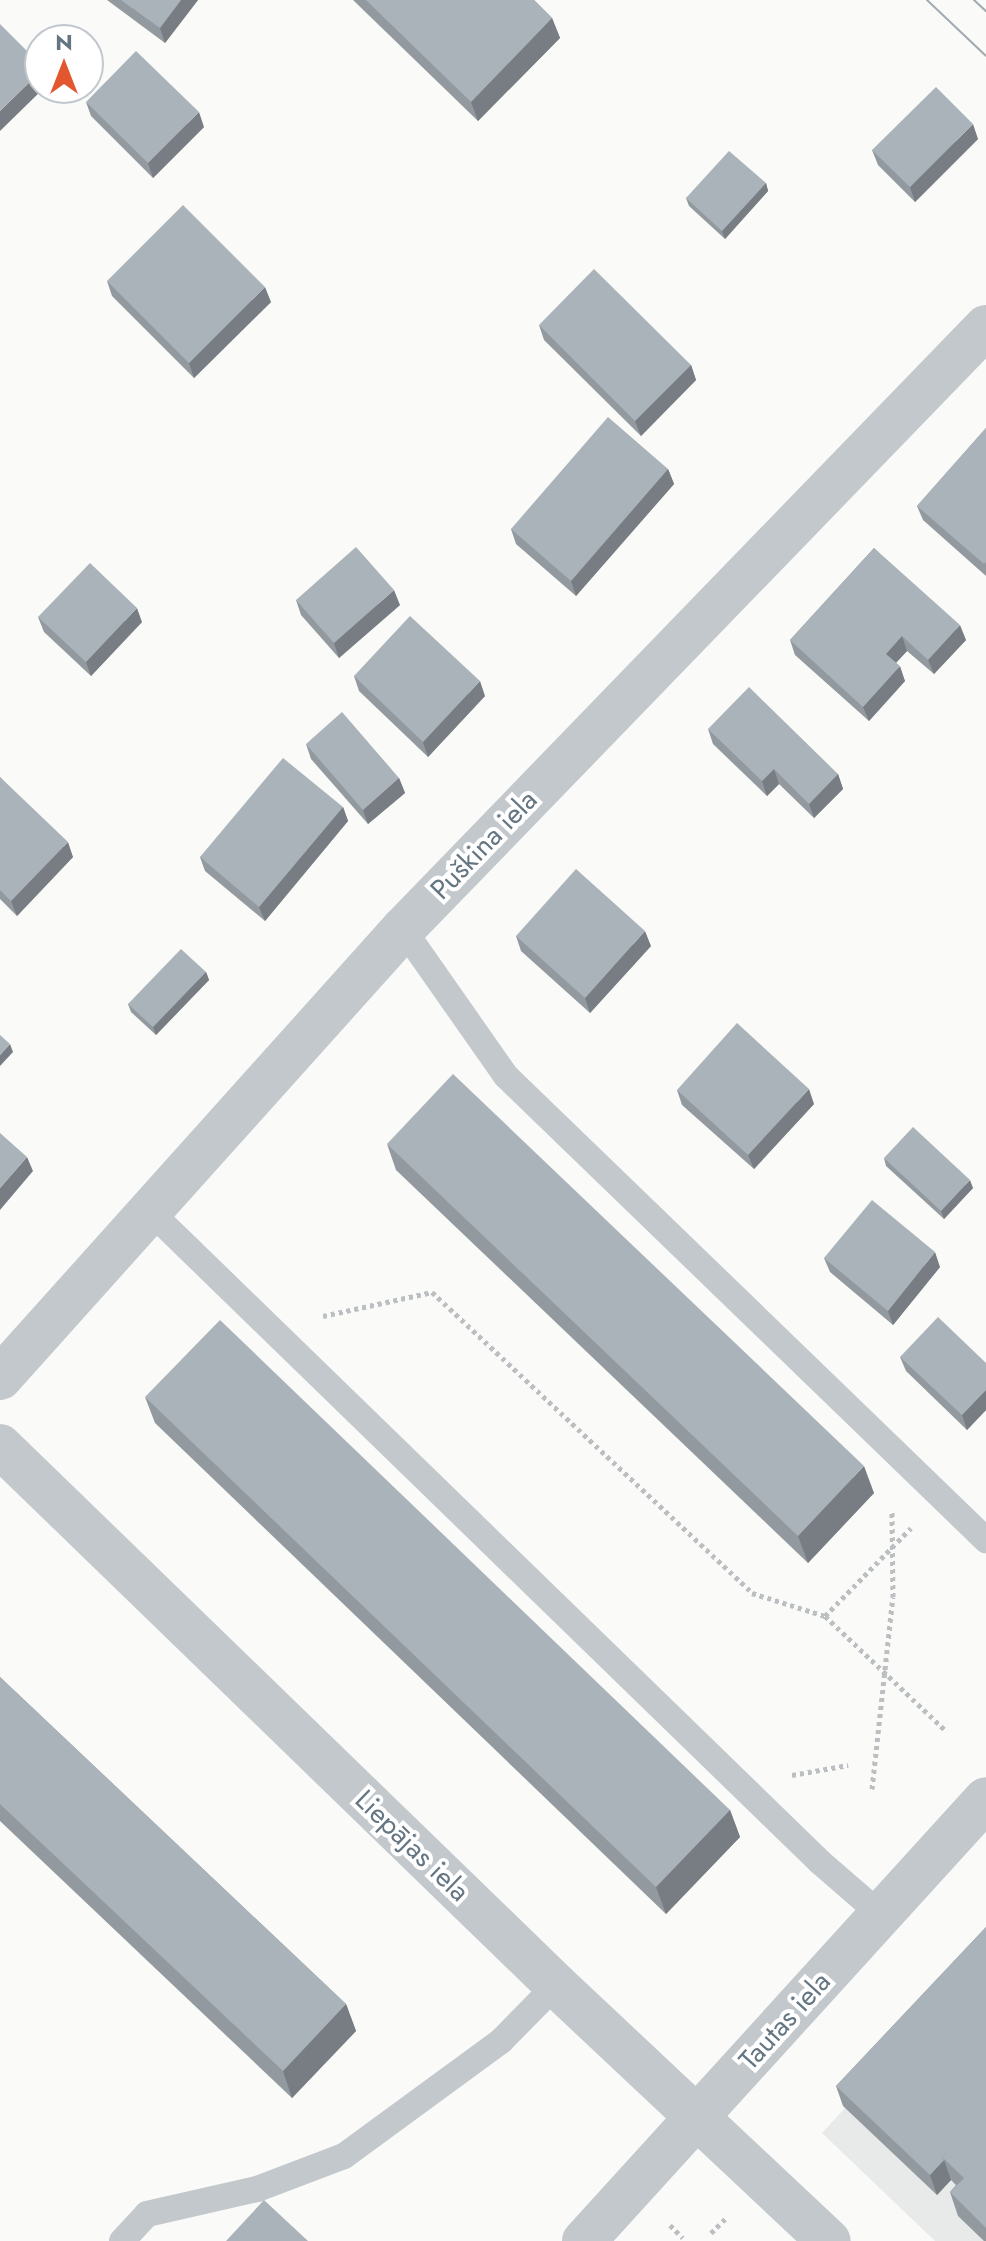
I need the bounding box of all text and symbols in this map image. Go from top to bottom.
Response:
north arrow [24,24,104,104]
text: N [55,26,73,58]
street label: Puškina iela [424,783,544,907]
street label: Liepājas iela [348,1783,476,1909]
street label: Tautas iela [732,1965,838,2077]

